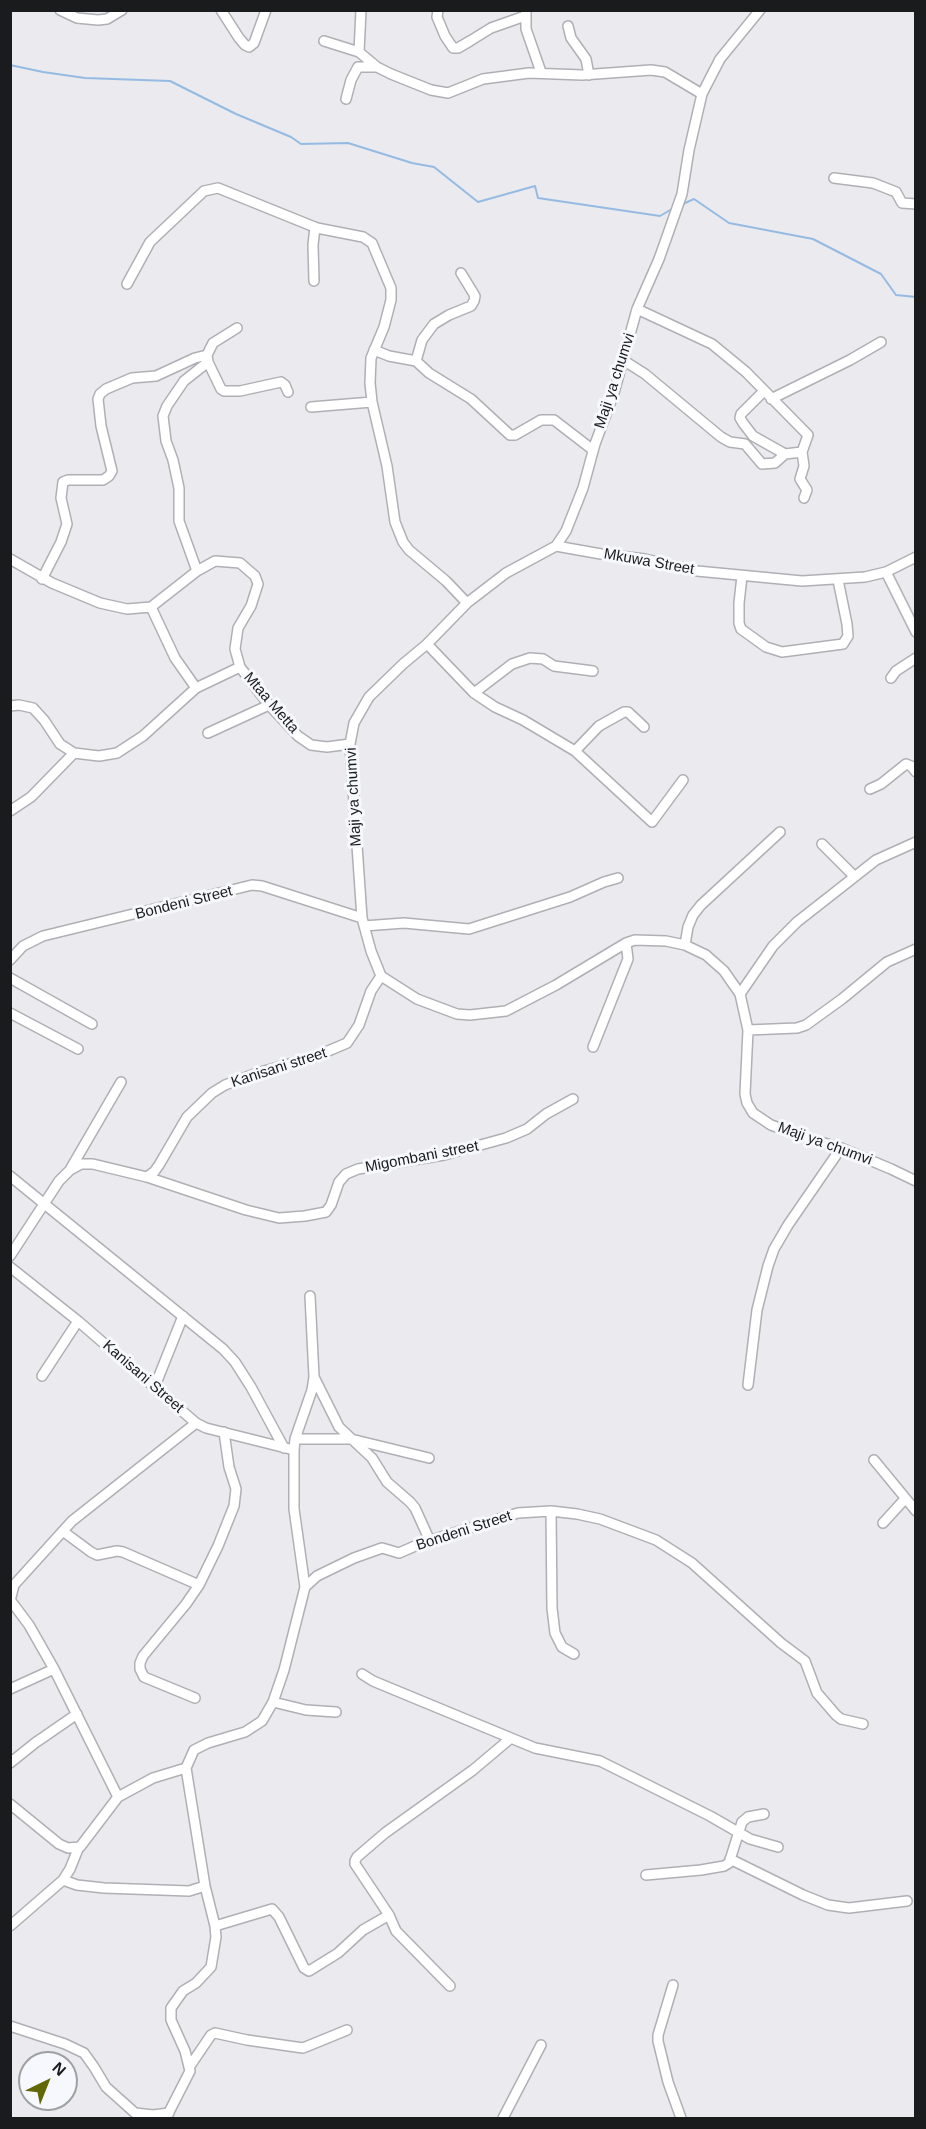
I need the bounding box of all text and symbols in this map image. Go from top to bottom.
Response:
street label: Maji ya chumvi [591,331,639,431]
street label: Mkuwa Street [602,545,696,579]
street label: Mtaa Metta [240,669,302,737]
street label: Maji ya chumvi [342,747,366,847]
street label: Bondeni Street [134,882,234,924]
street label: Kanisani street [229,1044,329,1092]
street label: Maji ya chumvi [775,1119,875,1169]
street label: Migombani street [364,1137,480,1177]
street label: Kanisani Street [99,1337,187,1417]
street label: Bondeni Street [414,1507,514,1555]
north arrow [18,2051,78,2111]
text: N [49,2059,69,2079]

